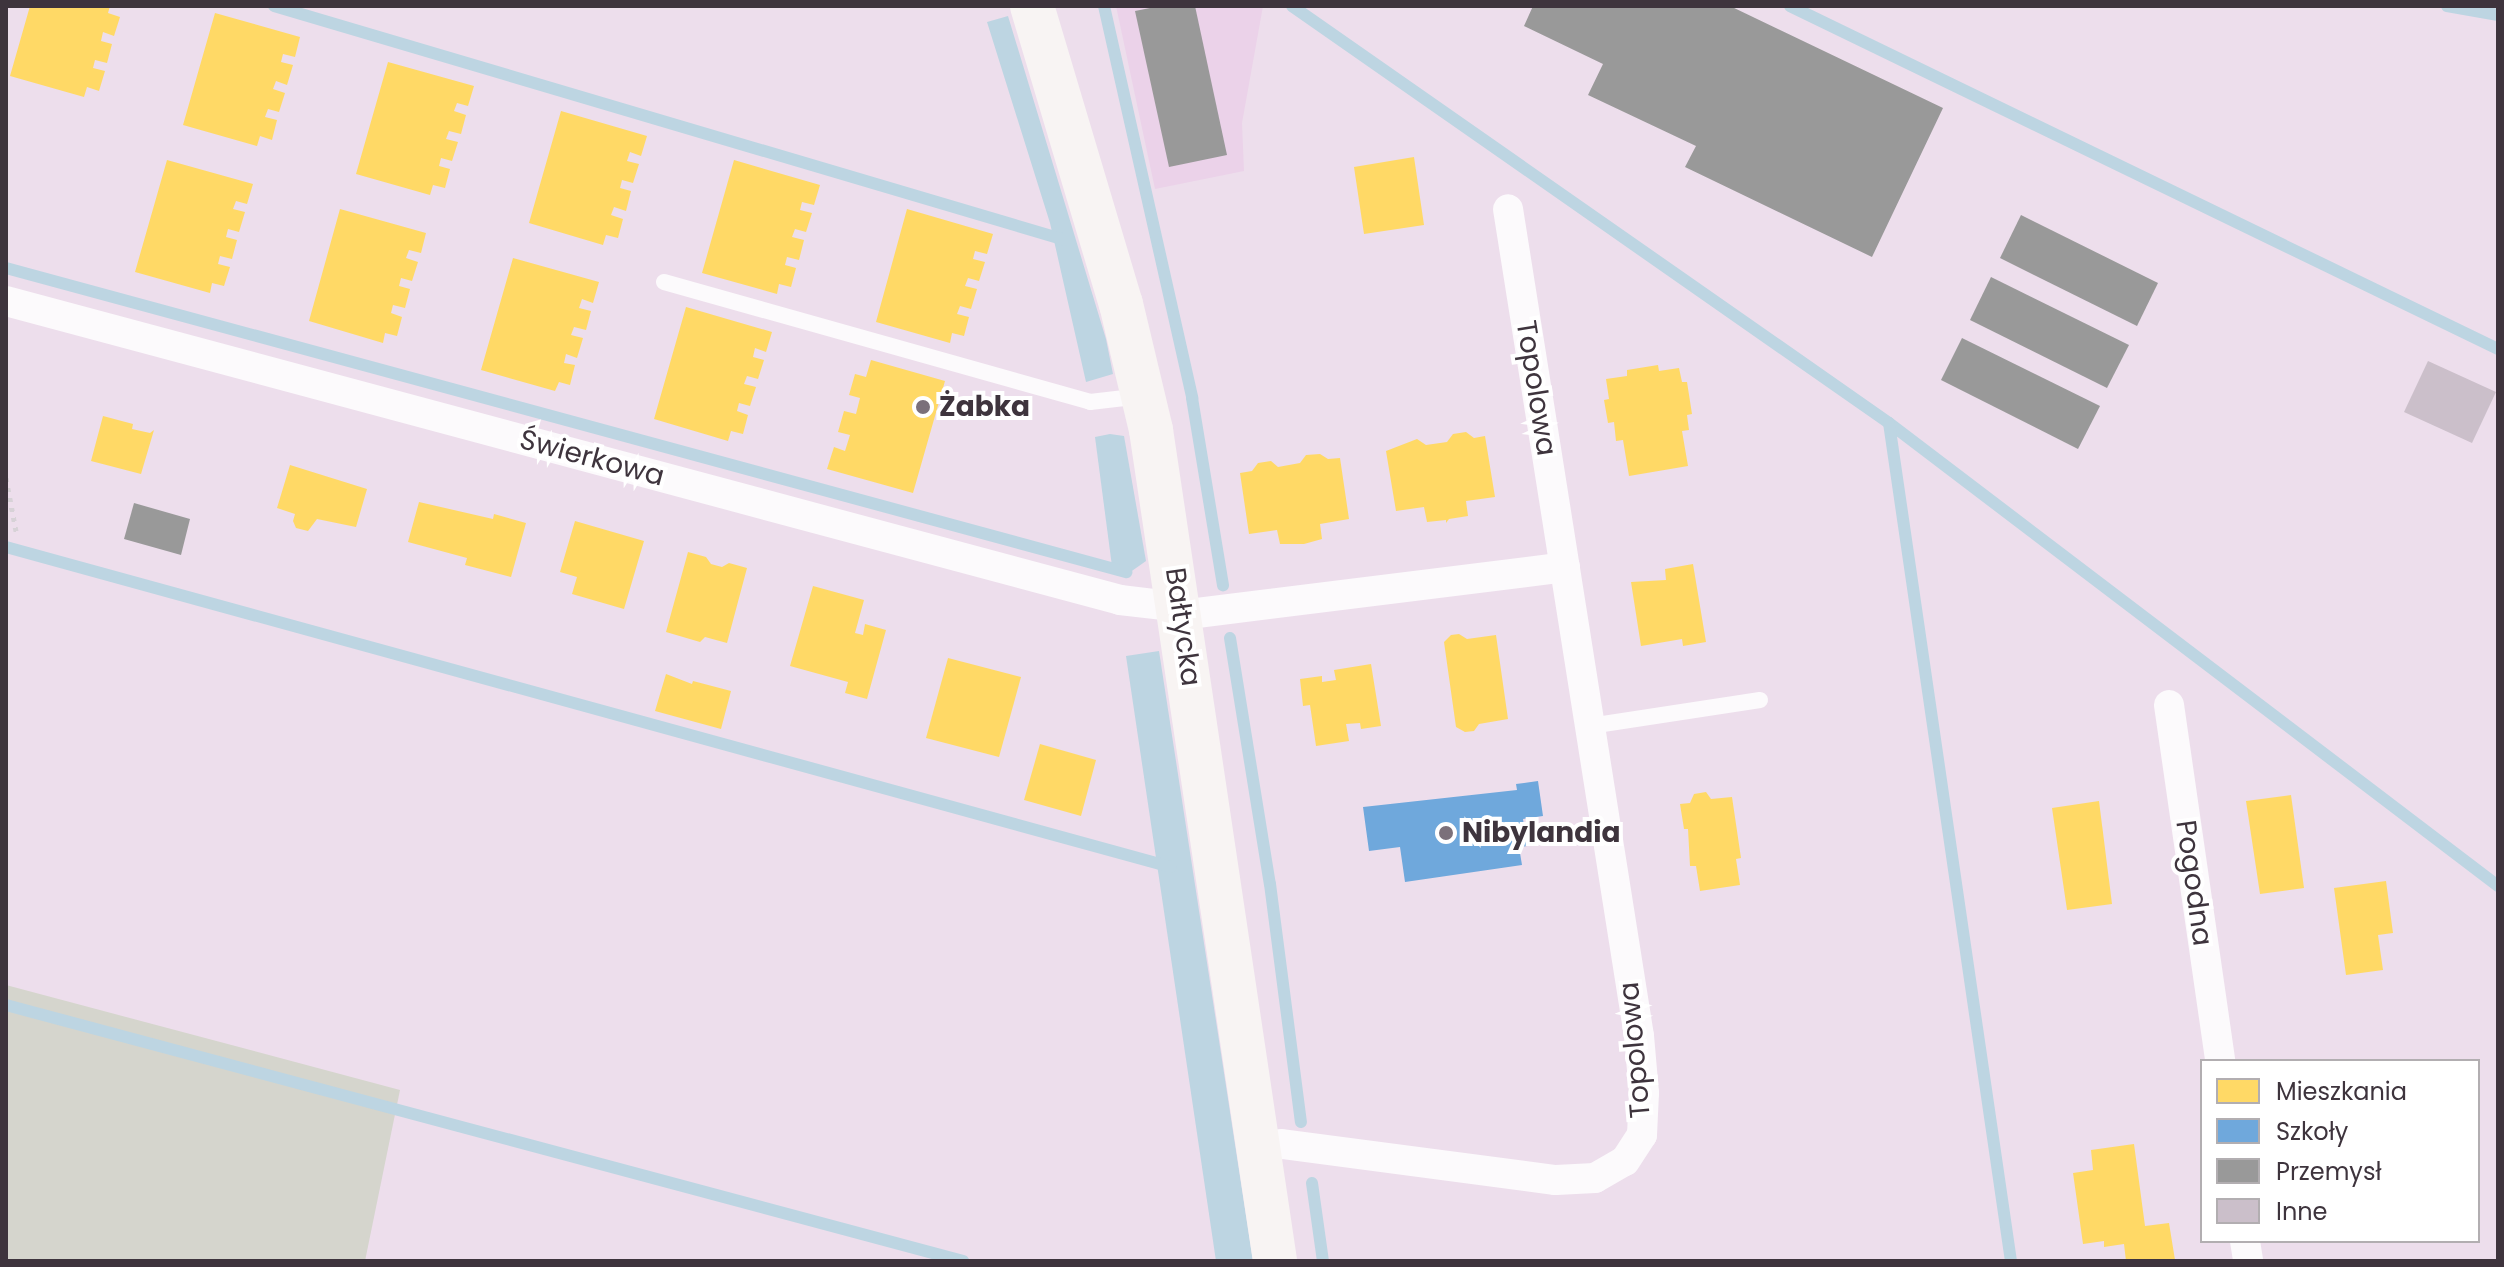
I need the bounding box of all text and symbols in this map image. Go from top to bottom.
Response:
street label: Topolowa [1509,318,1563,458]
place label: Żabka [939,390,1030,424]
marker: Żabka [914,398,932,416]
street label: Świerkowa [516,423,668,493]
street label: Bałtycka [1158,566,1208,688]
place label: Nibylandia [1462,816,1620,850]
street label: Pogodna [2169,818,2219,948]
marker: Nibylandia [1437,824,1455,842]
street label: Topolowa [1612,980,1658,1120]
legend [2200,1059,2480,1243]
text: Mieszkania [2276,1075,2407,1108]
text: Szkoły [2276,1115,2348,1148]
text: Przemysł [2276,1155,2381,1188]
text: Inne [2276,1195,2328,1228]

